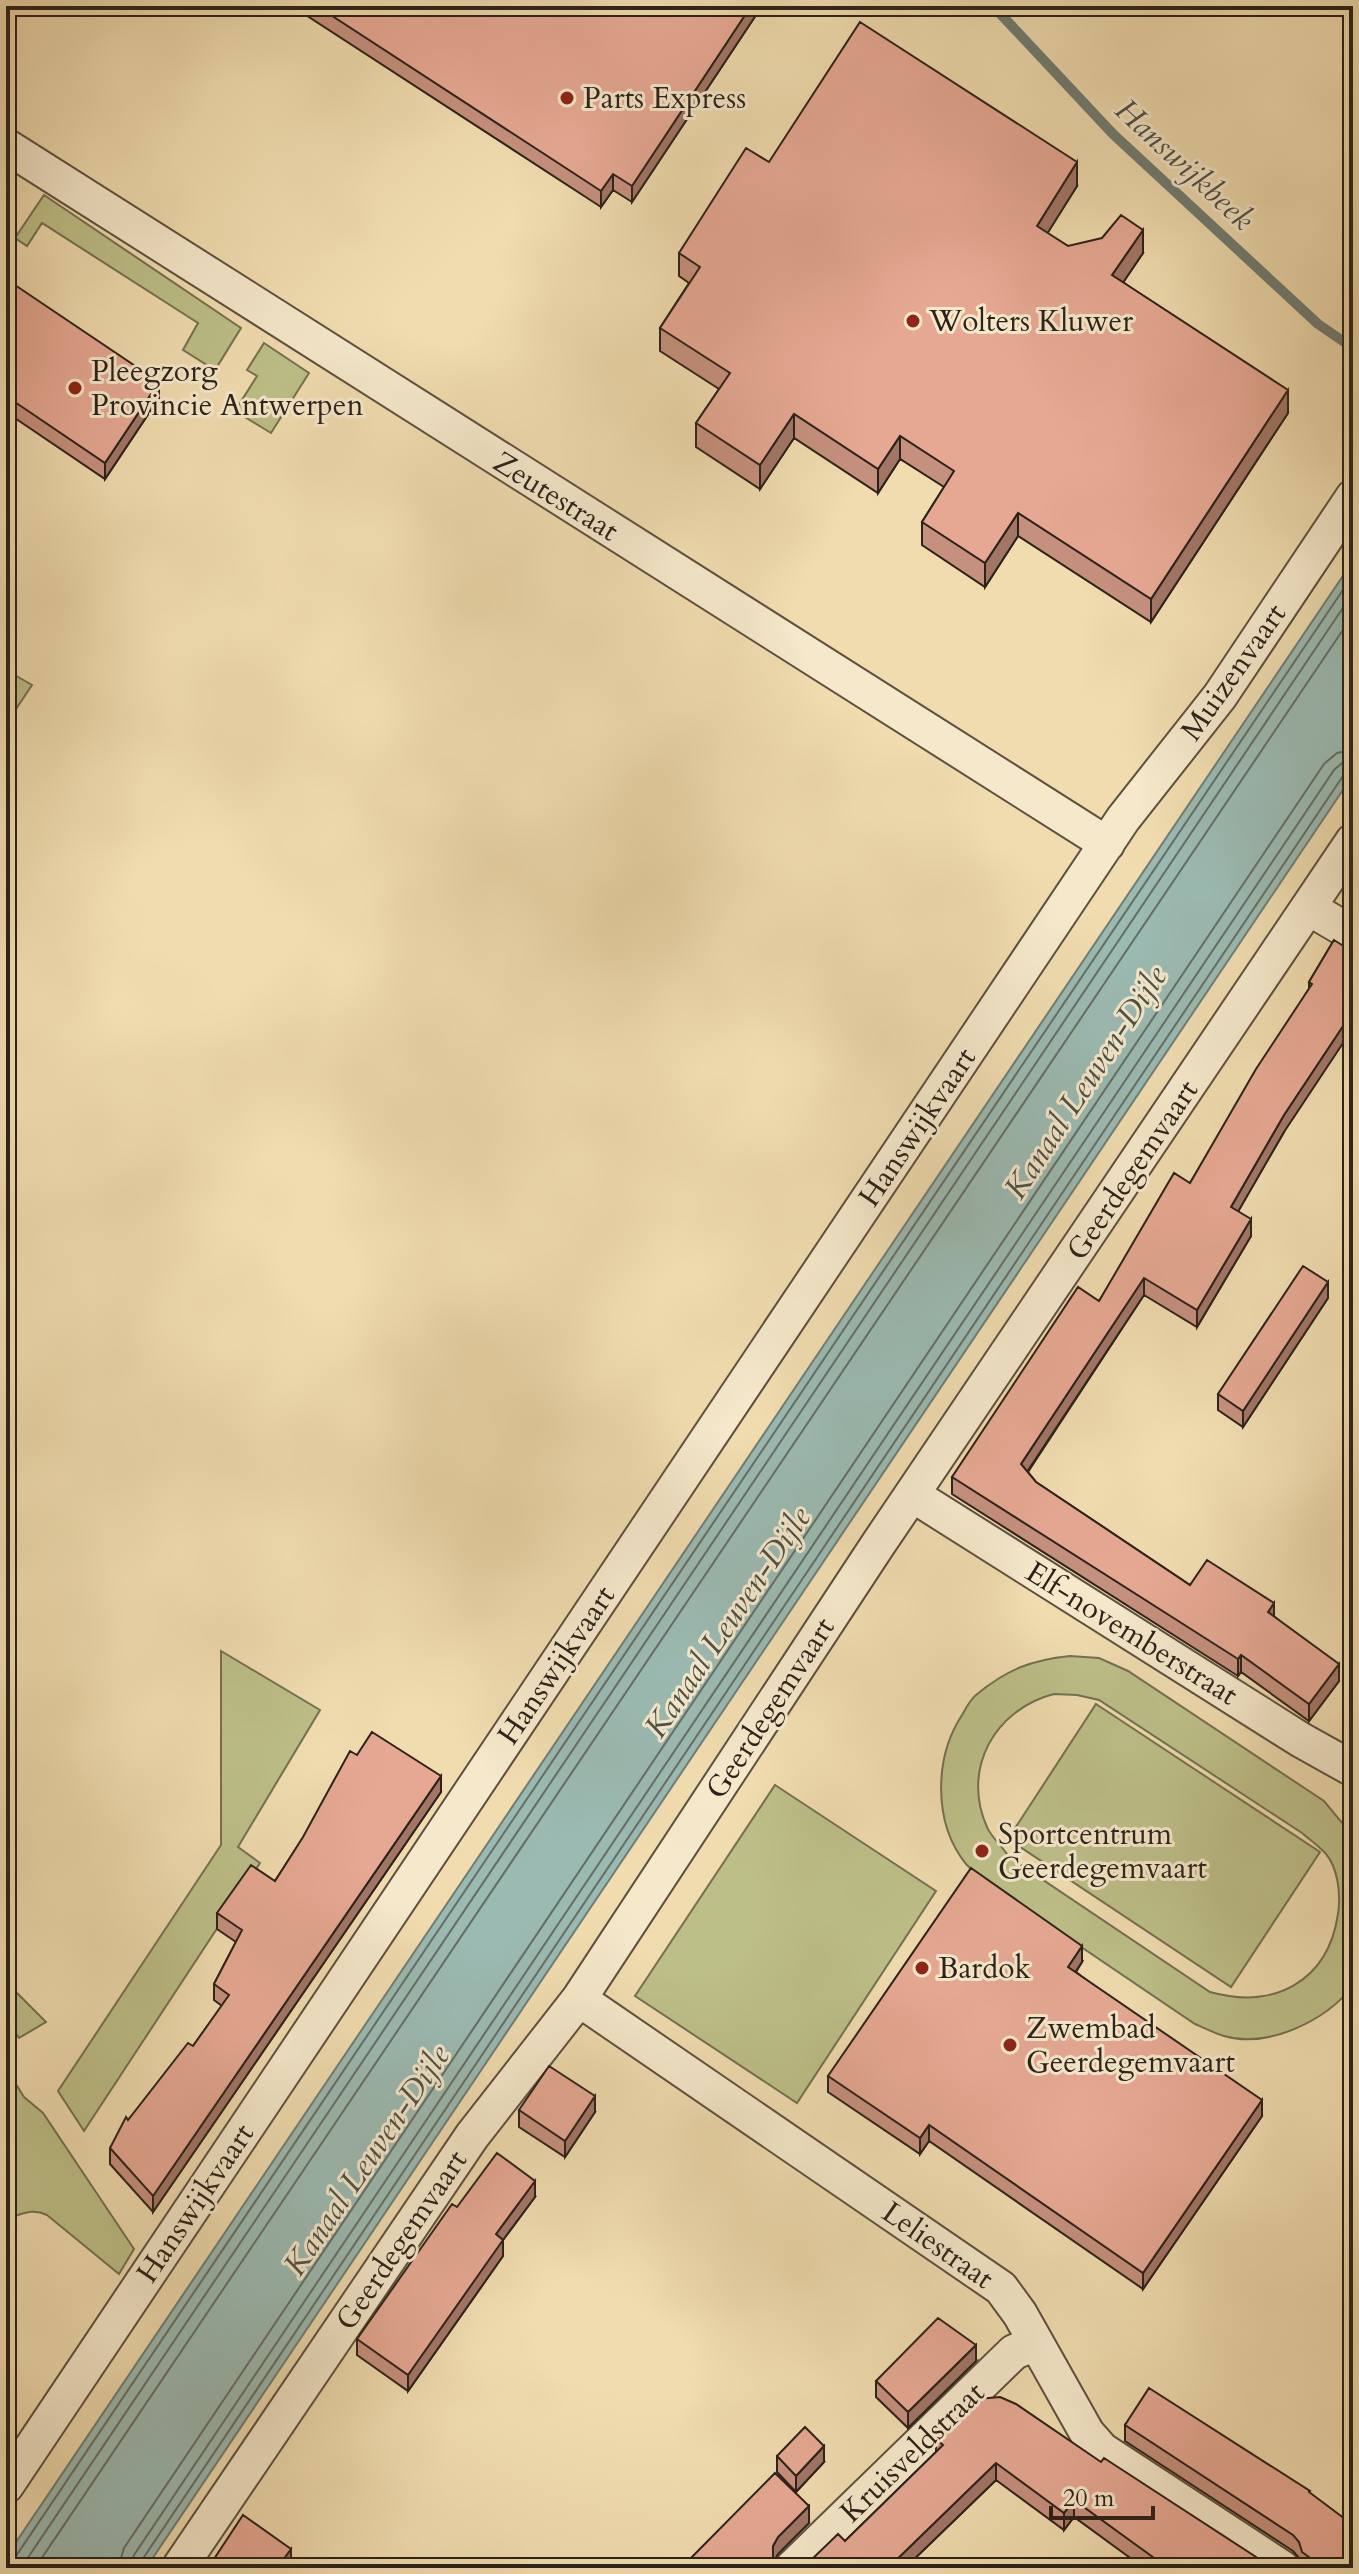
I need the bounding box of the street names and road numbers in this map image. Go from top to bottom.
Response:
street label: Zeutestraat [485,442,627,551]
street label: Muizenvaart [1171,595,1296,749]
street label: Hanswijkvaart [849,1039,986,1215]
street label: Geerdegemvaart [1057,1072,1208,1268]
street label: Elf-novemberstraat [1018,1552,1246,1715]
street label: Hanswijkvaart [488,1577,625,1753]
street label: Geerdegemvaart [696,1609,845,1807]
street label: Hanswijkvaart [127,2115,264,2291]
street label: Geerdegemvaart [326,2142,477,2338]
street label: Leliestraat [874,2192,1002,2299]
street label: Kruisveldstraat [831,2372,994,2532]

